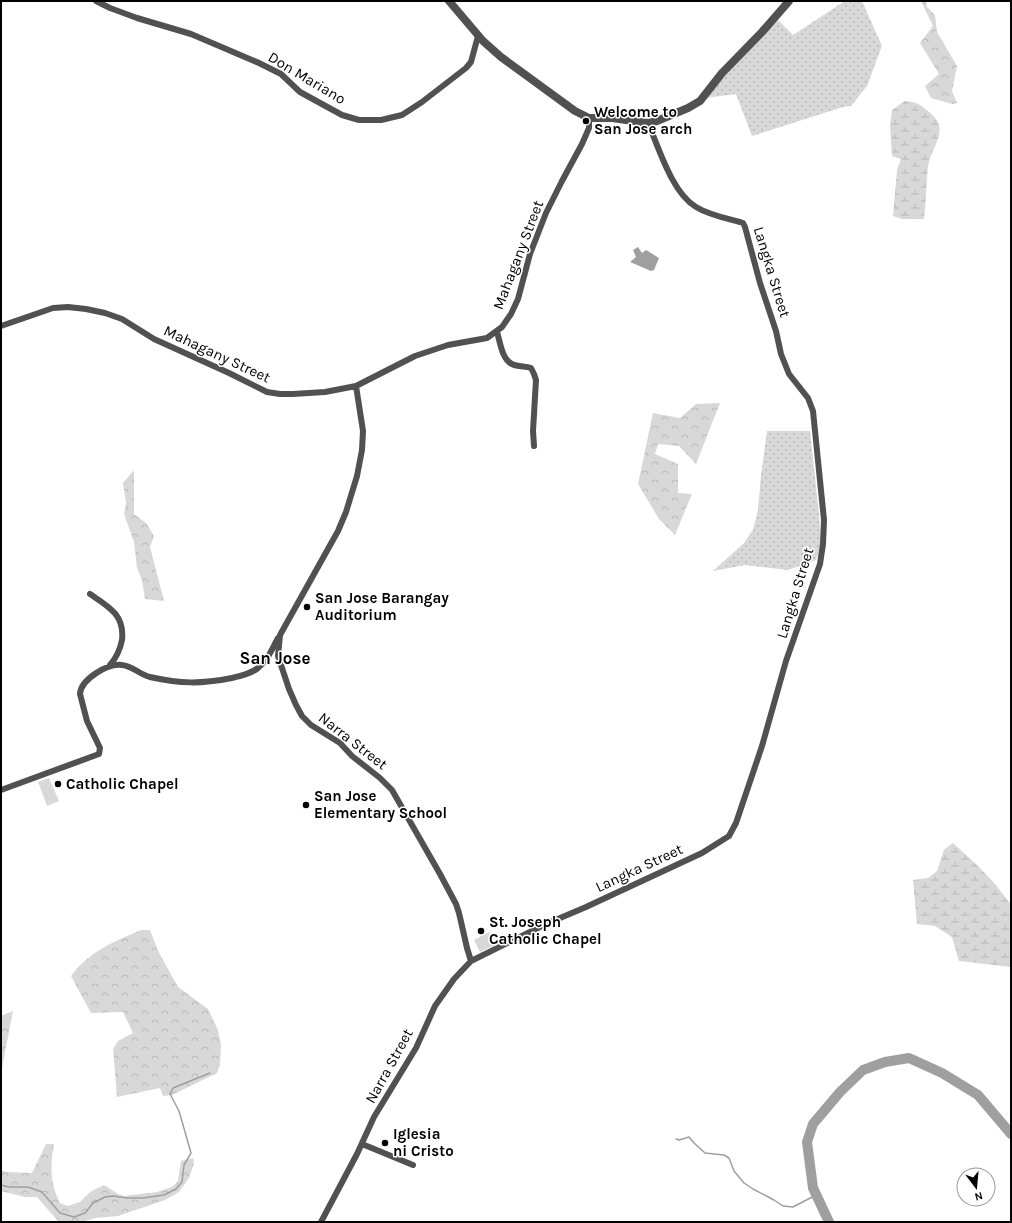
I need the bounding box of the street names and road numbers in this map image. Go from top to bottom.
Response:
street label: Don Mariano [265,48,349,108]
street label: Mahagany Street [489,197,547,312]
street label: Langka Street [750,224,794,320]
street label: Mahagany Street [161,321,274,387]
street label: Langka Street [773,545,817,641]
street label: Narra Street [315,709,391,774]
street label: Langka Street [592,840,686,896]
street label: Narra Street [361,1025,417,1106]

